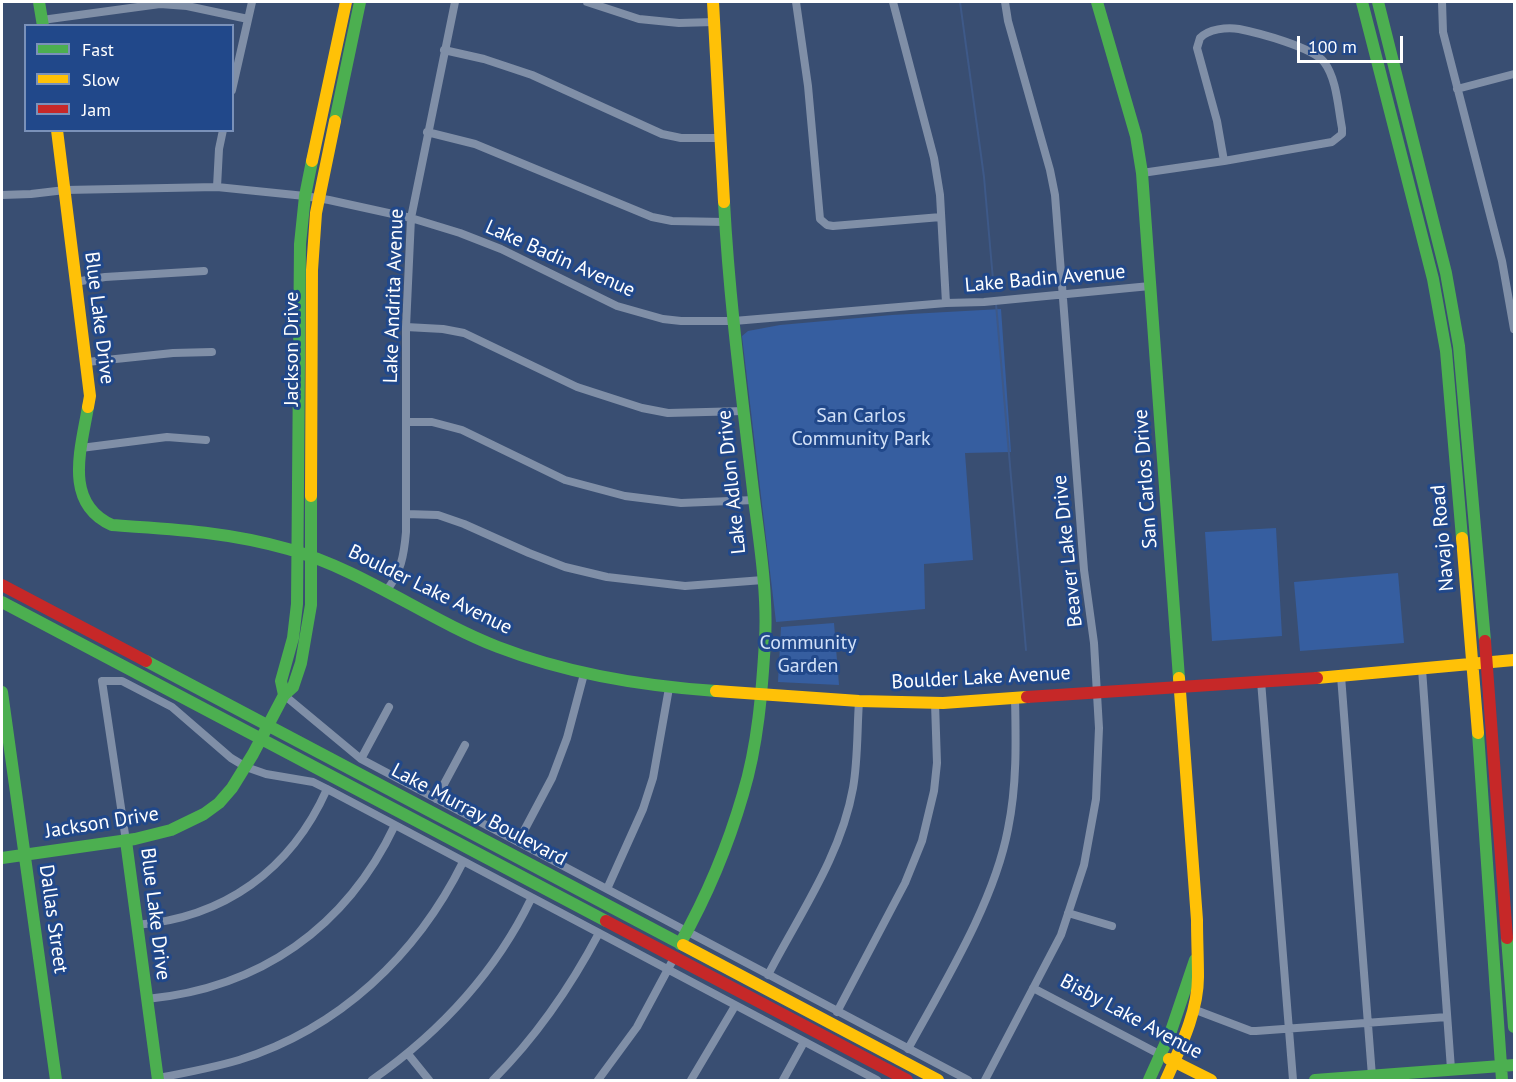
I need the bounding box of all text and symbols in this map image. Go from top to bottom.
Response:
legend [24,24,234,132]
scale bar [1300,24,1406,62]
text: 100 m [1308,35,1357,58]
text: Fast [82,38,114,61]
text: Slow [82,68,120,91]
text: Jam [82,98,111,121]
street label: Lake Andrita Avenue [379,208,409,384]
street label: Lake Badin Avenue [482,215,638,303]
street label: Blue Lake Drive [79,250,119,386]
street label: Lake Badin Avenue [964,260,1126,298]
street label: Jackson Drive [280,292,304,406]
park label: San Carlos Community Park [791,404,931,451]
street label: San Carlos Drive [1129,408,1163,550]
street label: Lake Adlon Drive [712,409,752,555]
street label: Beaver Lake Drive [1048,474,1088,628]
street label: Navajo Road [1426,484,1460,592]
street label: Boulder Lake Avenue [344,540,516,640]
park label: Community Garden [759,631,857,678]
street label: Boulder Lake Avenue [891,661,1071,695]
street label: Lake Murray Boulevard [387,759,571,871]
street label: Jackson Drive [44,802,160,844]
street label: Blue Lake Drive [135,846,175,982]
street label: Dallas Street [34,863,72,975]
street label: Bisby Lake Avenue [1056,969,1206,1065]

